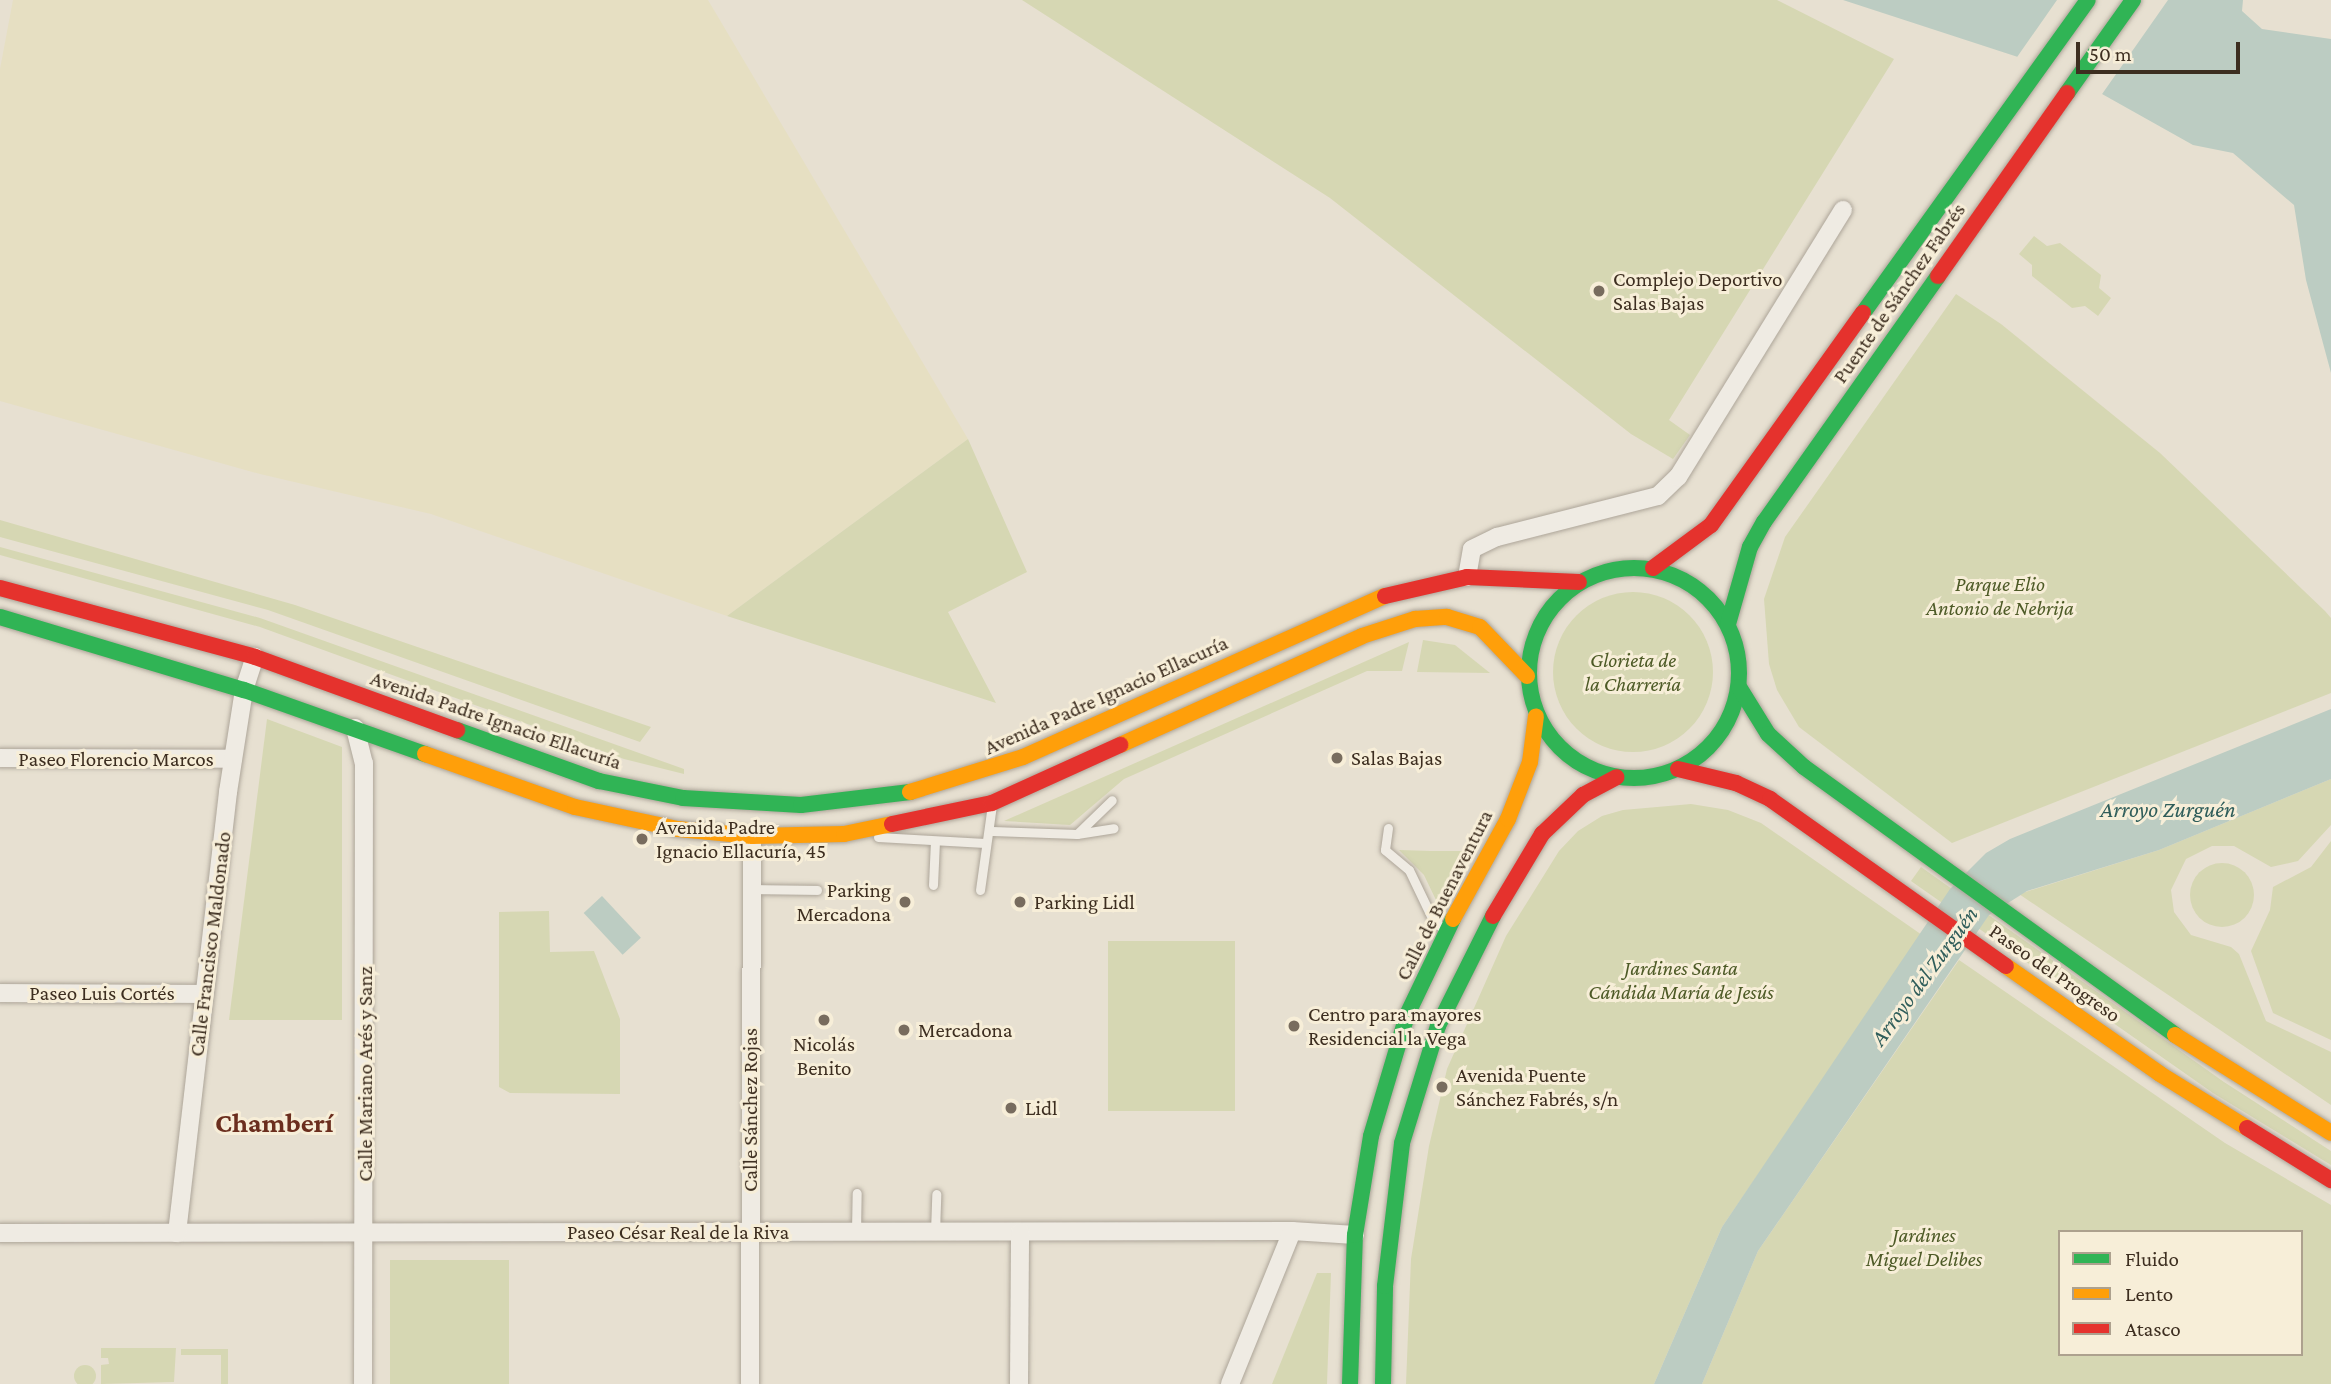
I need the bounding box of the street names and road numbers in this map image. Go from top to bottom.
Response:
street label: Puente de Sánchez Fabrés [1827,198,1971,388]
street label: Avenida Padre Ignacio Ellacuría [980,630,1232,760]
street label: Avenida Padre Ignacio Ellacuría [367,665,625,775]
street label: Paseo Florencio Marcos [18,746,214,772]
street label: Calle de Buenaventura [1390,806,1498,984]
street label: Calle Francisco Maldonado [184,830,236,1058]
street label: Paseo del Progreso [1984,918,2126,1028]
street label: Calle Mariano Arés y Sanz [352,966,378,1182]
street label: Paseo Luis Cortés [29,980,175,1006]
street label: Calle Sánchez Rojas [737,1028,763,1192]
street label: Paseo César Real de la Riva [567,1219,789,1245]

